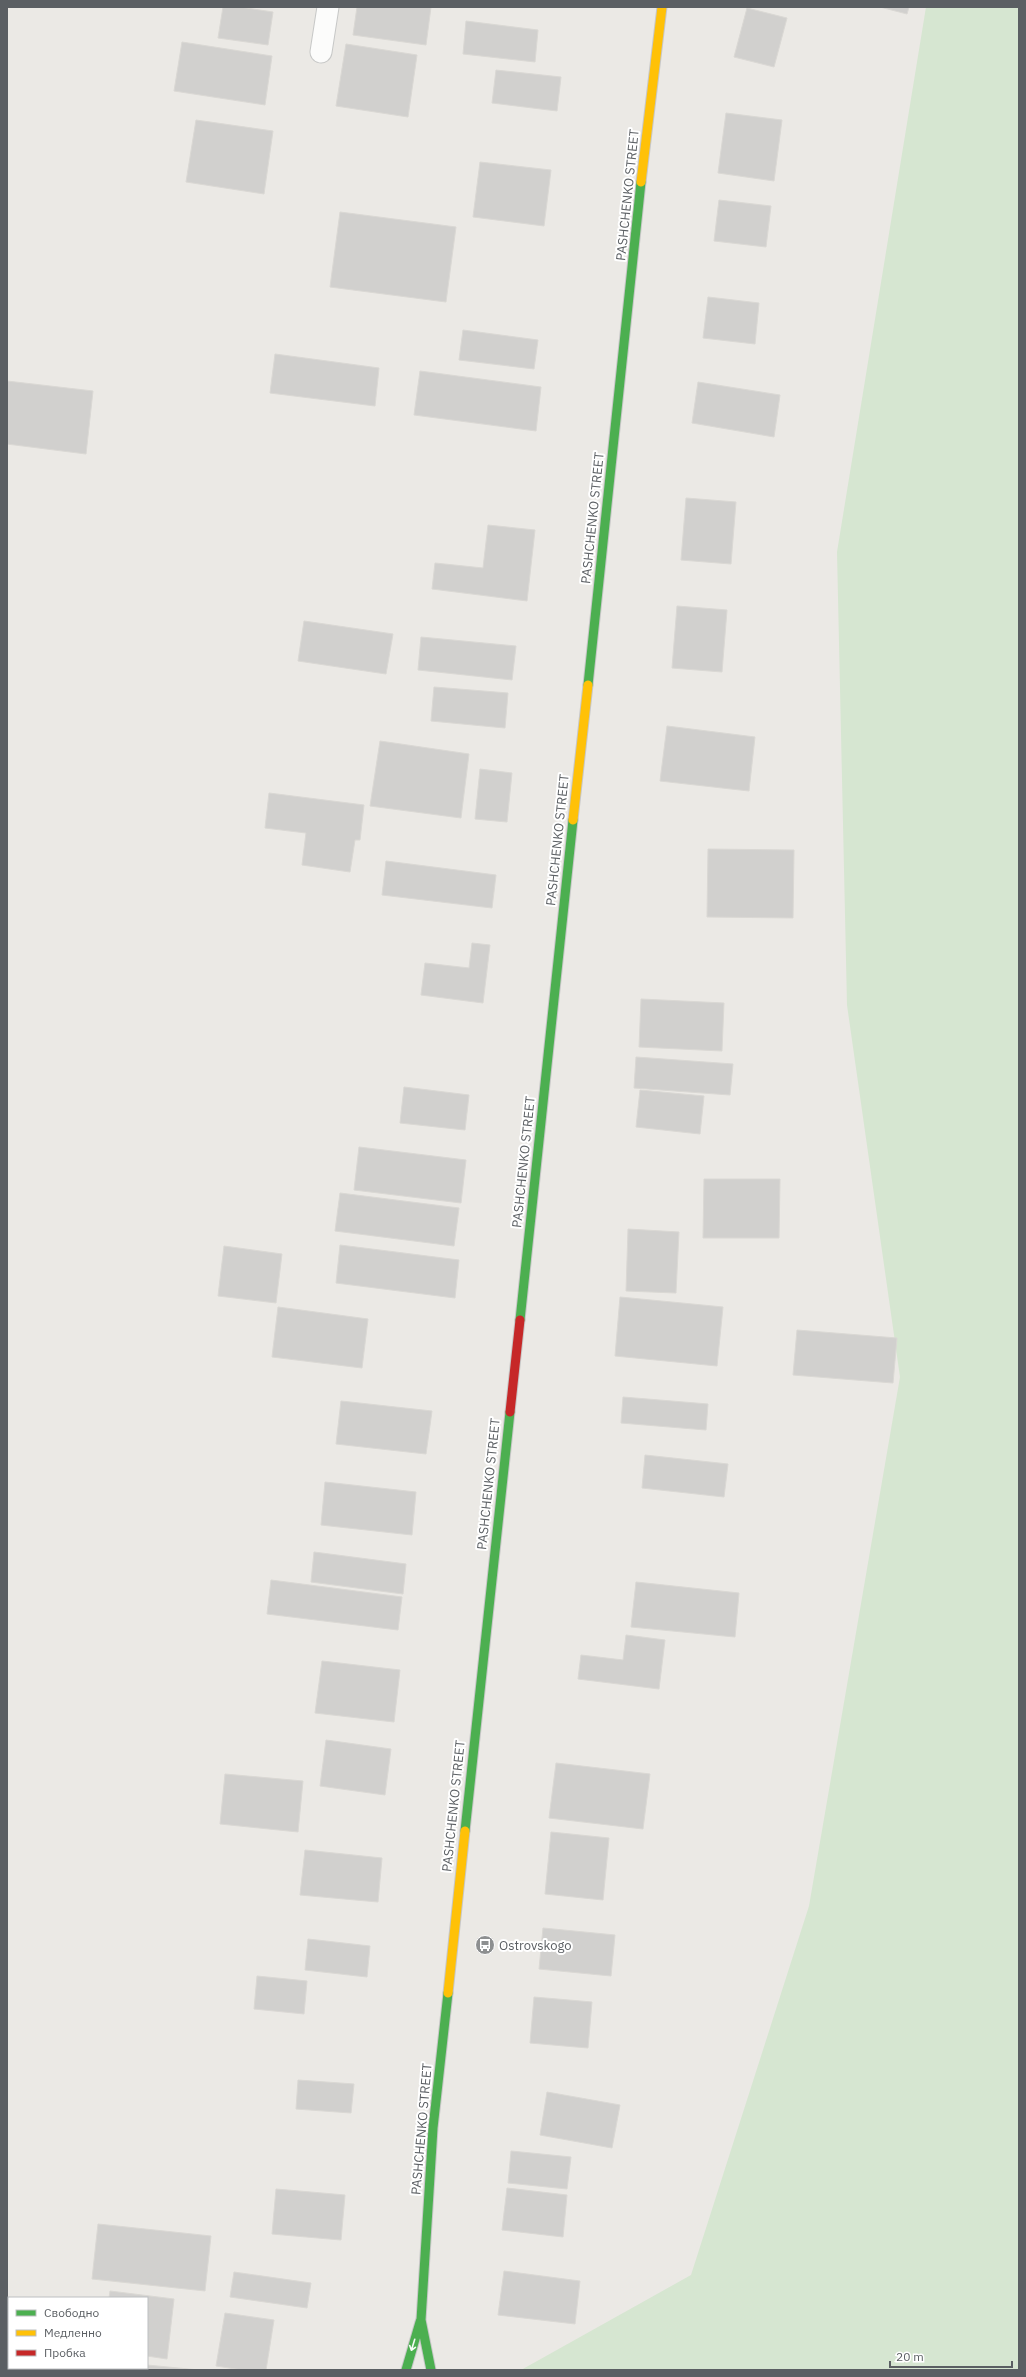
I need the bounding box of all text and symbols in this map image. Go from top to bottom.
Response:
street label: PASHCHENKO STREET [612,128,643,262]
street label: PASHCHENKO STREET [577,451,608,585]
street label: PASHCHENKO STREET [542,773,573,907]
street label: PASHCHENKO STREET [508,1095,539,1229]
street label: PASHCHENKO STREET [473,1417,504,1551]
street label: PASHCHENKO STREET [438,1739,469,1873]
bus stop icon: Ostrovskogo [474,1934,496,1956]
place label: Ostrovskogo [499,1937,572,1954]
street label: PASHCHENKO STREET [407,2062,436,2196]
legend [8,2297,148,2369]
text: Свободно [44,2305,100,2320]
text: Медленно [44,2325,102,2340]
one-way arrow [409,2339,416,2352]
scale bar [890,2343,1012,2369]
text: Пробка [44,2345,86,2360]
text: 20 m [896,2349,924,2364]

